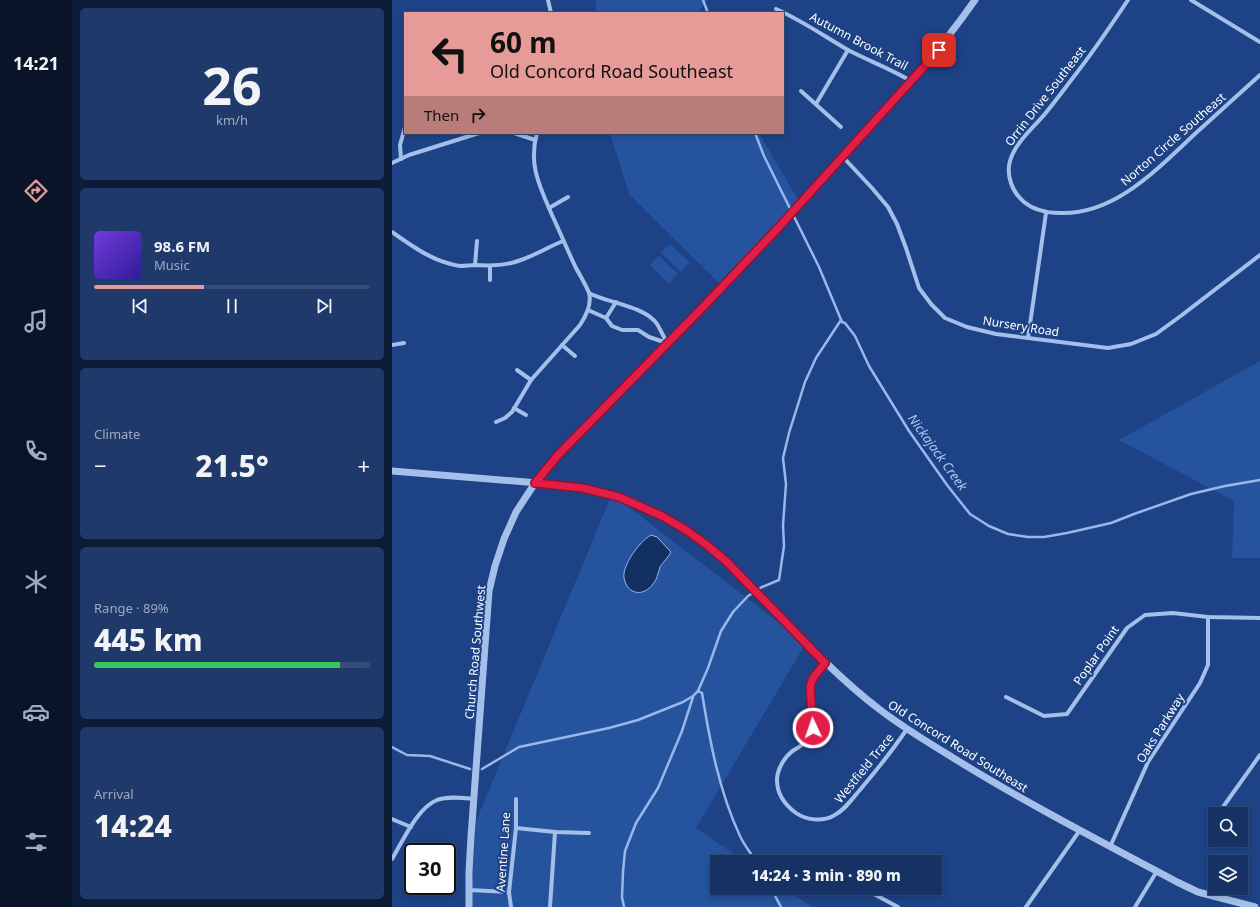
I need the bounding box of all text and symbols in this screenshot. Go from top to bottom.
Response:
street label: Autumn Brook Trail [807,8,911,74]
text: 60 m [490,23,557,61]
icon: left [424,28,476,80]
pin [922,33,956,67]
icon: arrive [928,39,950,61]
street label: Orrin Drive Southeast [1001,42,1090,149]
text: 26 [202,49,262,120]
text: 14:21 [13,51,59,75]
text: Old Concord Road Southeast [490,59,733,83]
street label: Norton Circle Southeast [1117,88,1230,189]
icon: right [467,104,489,126]
text: Then [424,105,459,125]
text: km/h [216,111,248,129]
icon: directions [22,177,50,205]
text: 98.6 FM [154,236,210,256]
text: Music [154,256,190,274]
icon: previous [129,295,151,317]
icon: pause [221,295,243,317]
icon: next [313,295,335,317]
icon: music [22,307,50,335]
street label: Nursery Road [982,312,1060,340]
water label: Nickajack Creek [904,410,972,494]
text: Climate [94,425,140,443]
icon: phone [22,437,50,465]
text: 21.5° [195,445,269,486]
text: − [94,450,107,480]
text: + [357,450,370,480]
icon: climate [22,568,50,596]
street label: Church Road Southwest [461,584,489,720]
text: Range · 89% [94,599,169,617]
text: 445 km [94,619,203,660]
street label: Poplar Point [1069,621,1123,688]
street label: Oaks Parkway [1132,689,1189,766]
street label: Old Concord Road Southeast [885,696,1032,796]
icon: car [22,698,50,726]
position arrow [792,707,834,749]
street label: Westfield Trace [831,729,898,807]
text: Arrival [94,785,134,803]
text: 14:24 [94,805,172,846]
map controls [1208,807,1248,895]
button: search [1208,807,1248,847]
street label: Aventine Lane [492,811,514,892]
icon: filters [22,828,50,856]
speed limit sign: 30 [404,843,456,895]
button: layers [1208,855,1248,895]
text: 14:24 · 3 min · 890 m [751,865,901,885]

